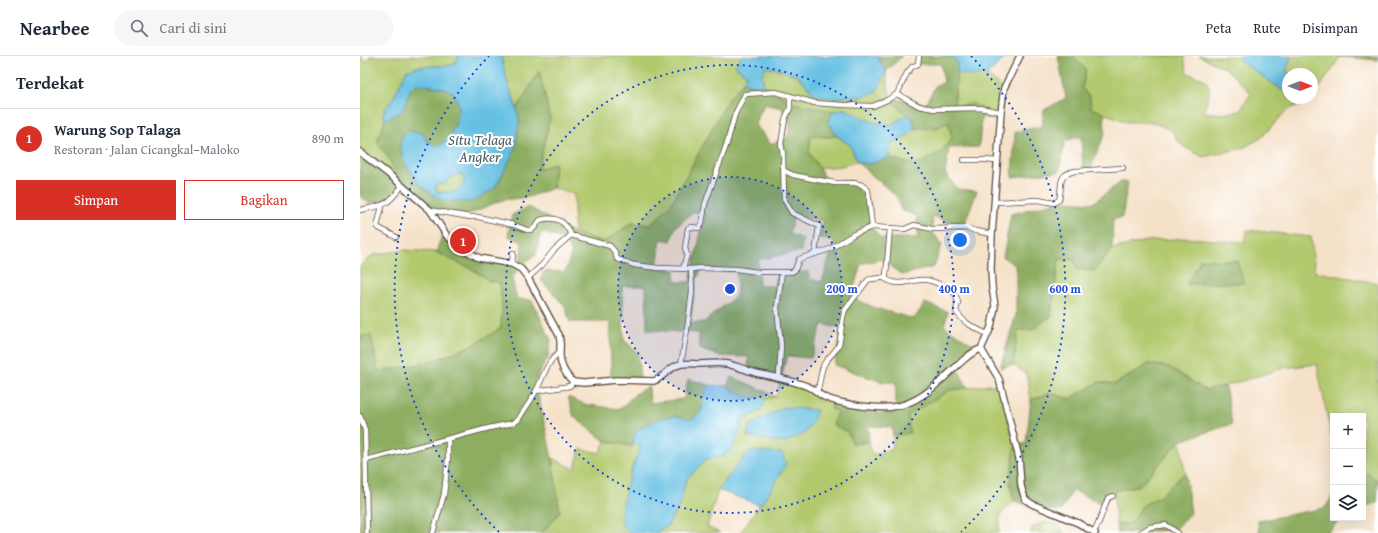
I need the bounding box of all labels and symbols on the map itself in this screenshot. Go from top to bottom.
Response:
north arrow [1282,68,1318,104]
water label: Situ Telaga Angker [448,129,512,167]
pin: 1 [450,226,476,256]
your location [950,230,970,250]
text: 200 m [826,280,859,297]
text: 400 m [938,280,971,297]
text: 600 m [1049,280,1082,297]
centre of rings [723,282,737,296]

